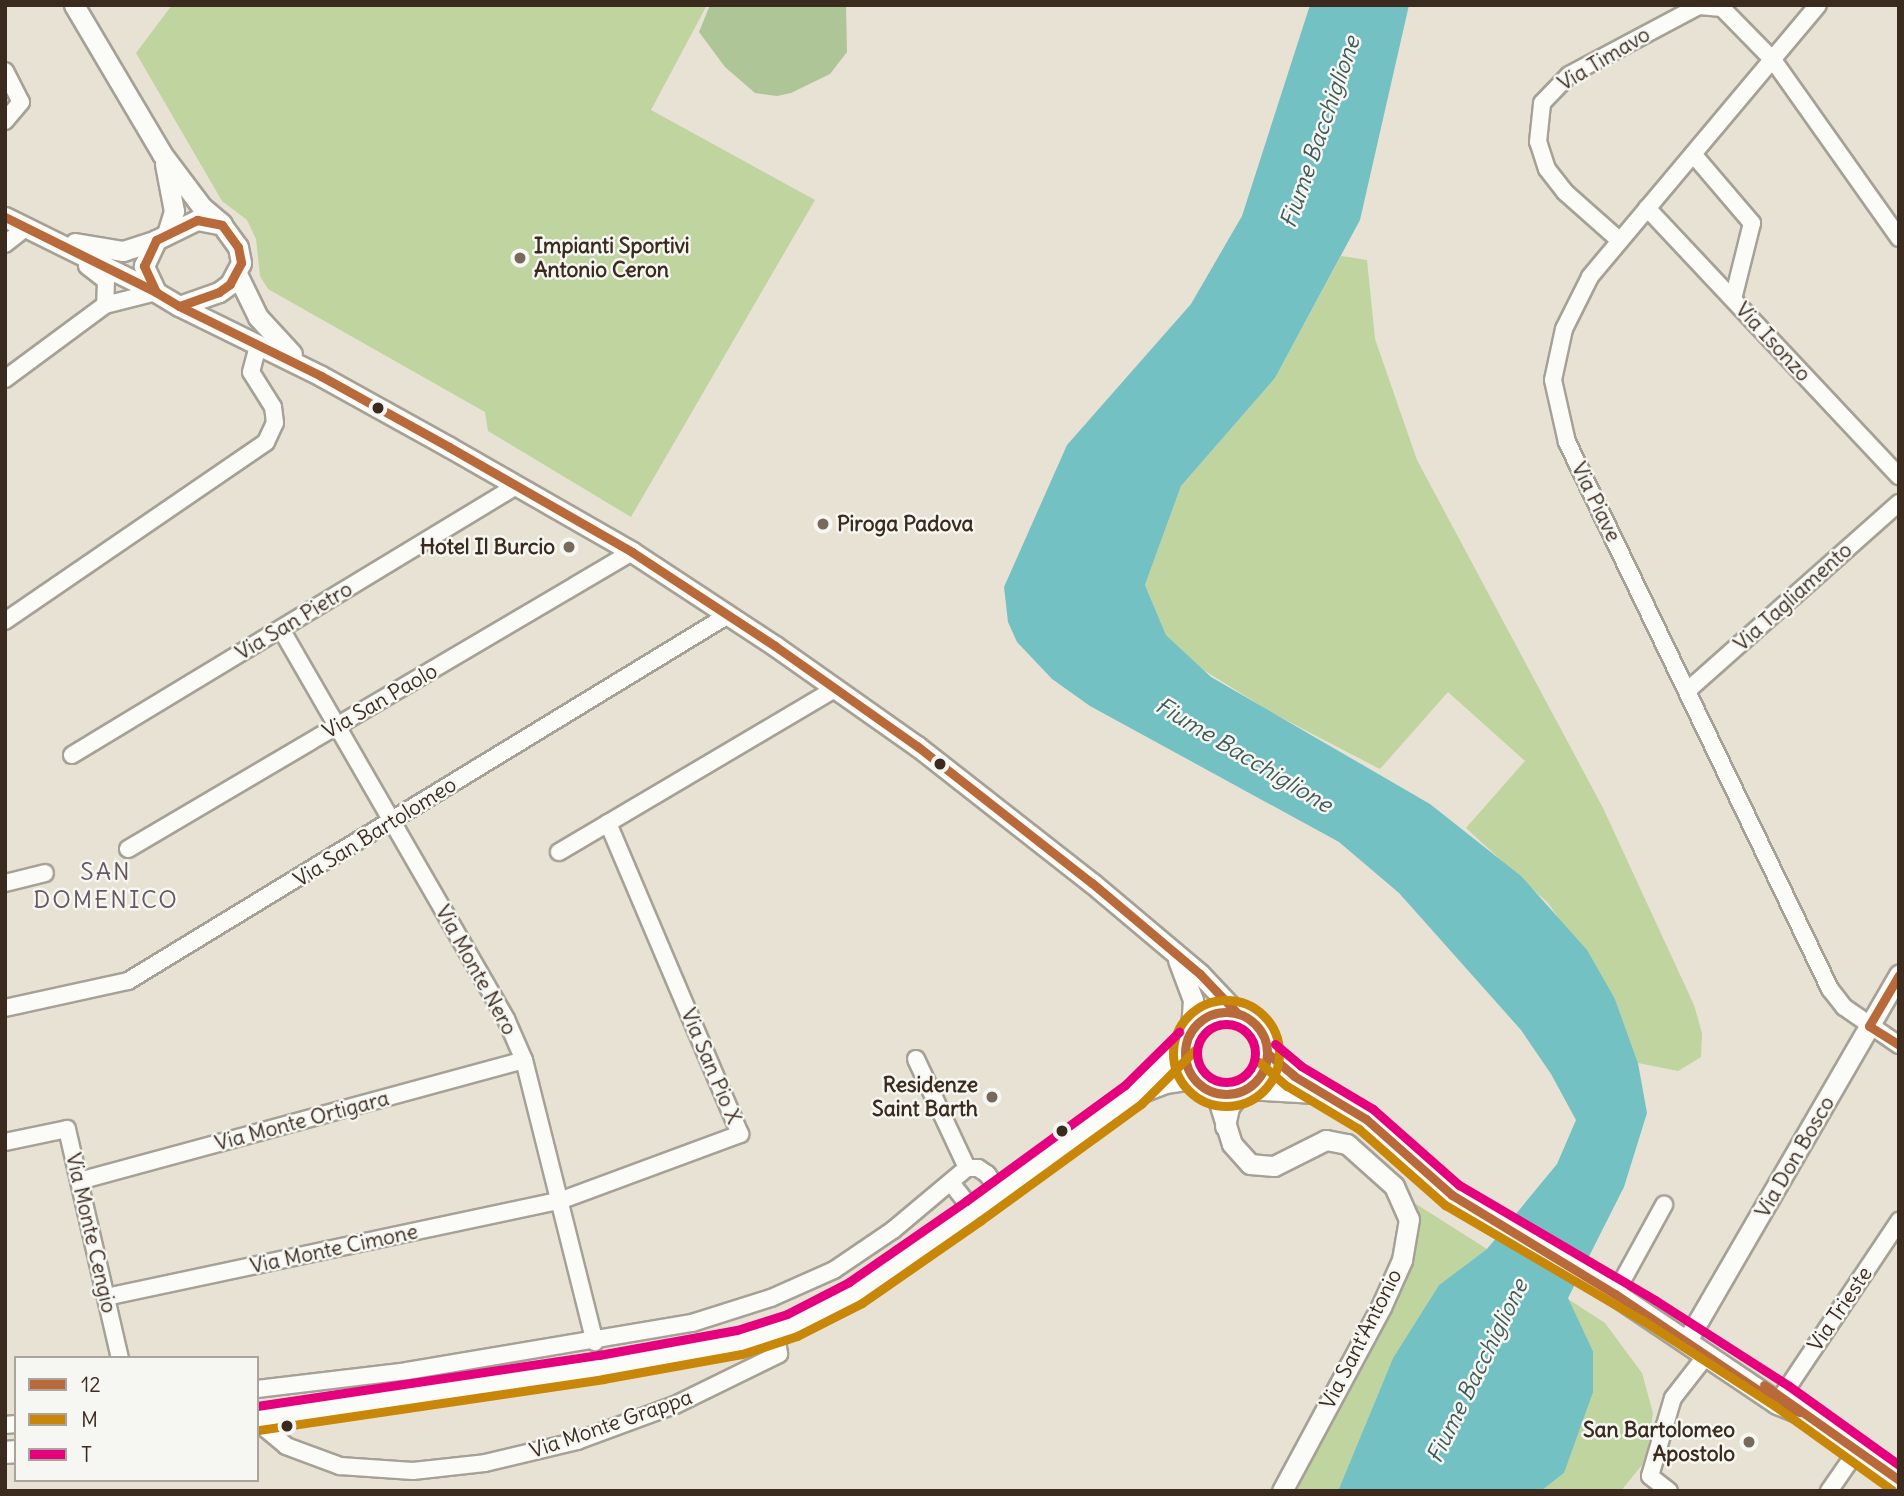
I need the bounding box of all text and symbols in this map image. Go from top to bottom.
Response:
street label: Via Timavo [1553,22,1655,96]
water label: Fiume Bacchiglione [1274,32,1366,232]
place label: Impianti Sportivi Antonio Ceron [534,233,690,283]
marker: Impianti Sportivi Antonio Ceron [512,250,528,266]
street label: Via Isonzo [1730,297,1816,387]
unlabelled marker [371,401,385,415]
street label: Via Piave [1566,458,1626,546]
place label: Piroga Padova [837,511,973,537]
marker: Piroga Padova [815,516,831,532]
place label: Hotel Il Burcio [420,534,555,560]
street label: Via Tagliamento [1729,537,1857,657]
marker: Hotel Il Burcio [561,539,577,555]
street label: Via San Pietro [231,576,357,666]
street label: Via San Paolo [318,658,442,744]
water label: Fiume Bacchiglione [1151,691,1337,819]
unlabelled marker [933,757,947,771]
street label: Via San Bartolomeo [289,772,461,892]
district label: SAN DOMENICO [34,858,178,914]
street label: Via Monte Nero [430,901,522,1039]
street label: Via San Pio X [675,1005,747,1127]
place label: Residenze Saint Barth [872,1072,978,1122]
street label: Via Monte Ortigara [212,1086,392,1156]
marker: Residenze Saint Barth [984,1089,1000,1105]
street label: Via Don Bosco [1750,1092,1840,1222]
unlabelled marker [1055,1124,1069,1138]
street label: Via Monte Cengio [60,1150,122,1316]
street label: Via Monte Cimone [248,1219,420,1279]
street label: Via Trieste [1803,1262,1877,1356]
street label: Via Sant'Antonio [1315,1265,1407,1413]
water label: Fiume Bacchiglione [1421,1275,1533,1467]
legend [14,1356,259,1482]
text: 12 [81,1371,101,1398]
street label: Via Monte Grappa [527,1384,695,1464]
text: M [81,1406,98,1433]
place label: San Bartolomeo Apostolo [1583,1417,1735,1467]
unlabelled marker [280,1419,294,1433]
marker: San Bartolomeo Apostolo [1741,1434,1757,1450]
text: T [81,1441,92,1468]

